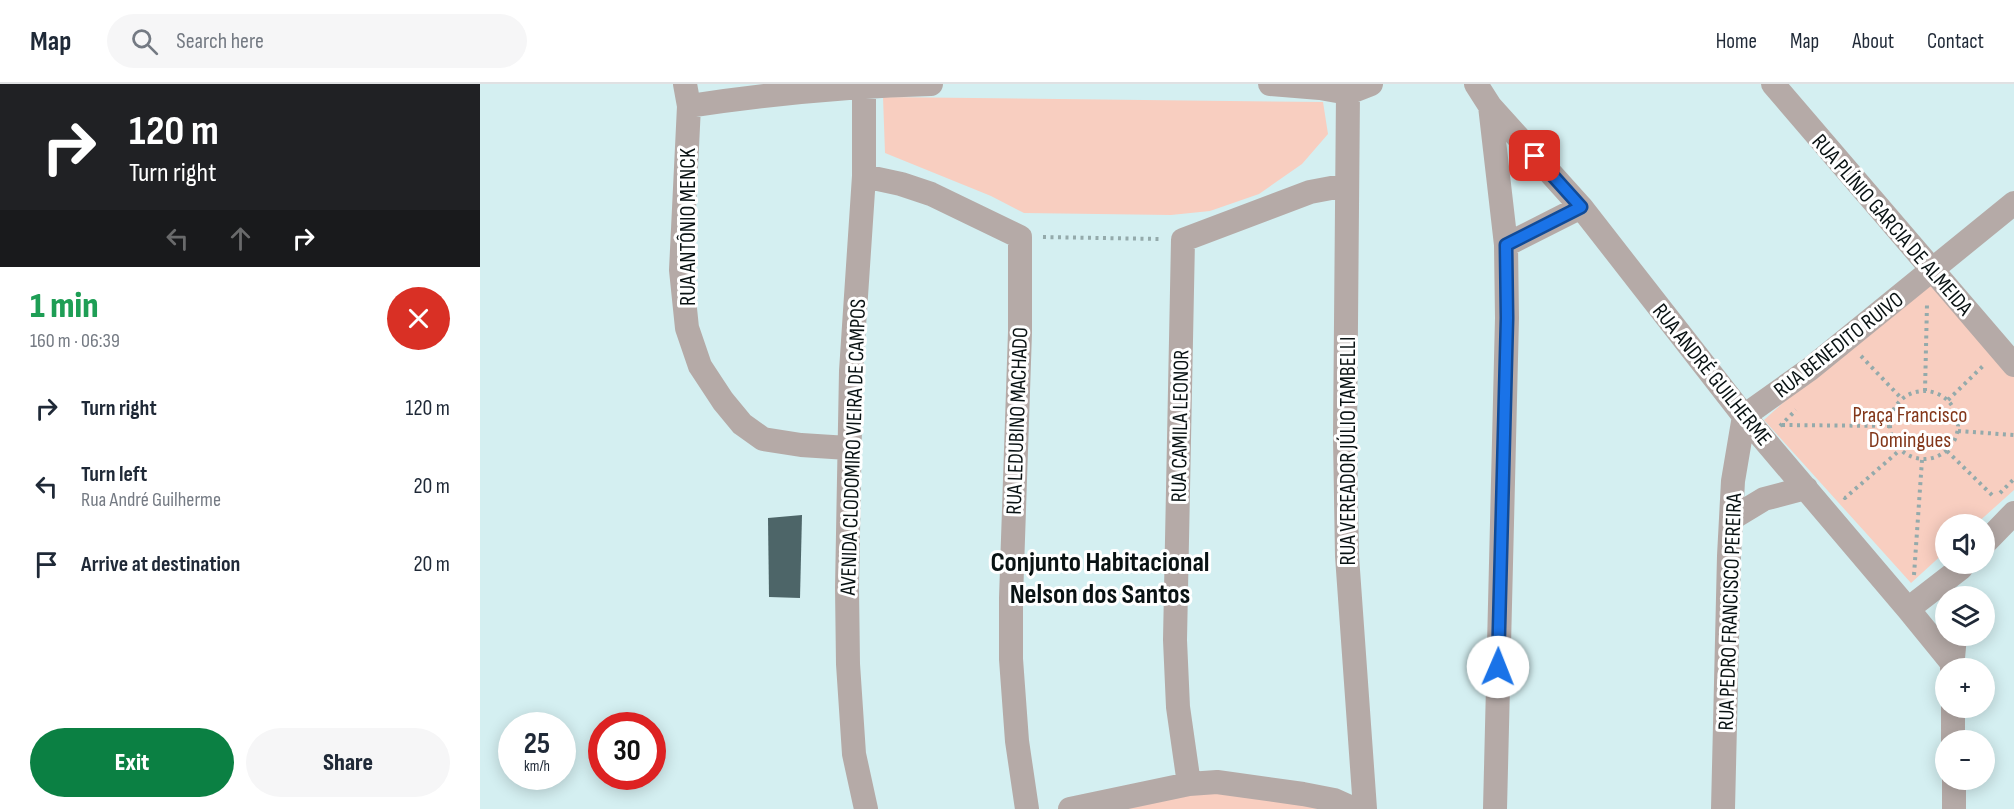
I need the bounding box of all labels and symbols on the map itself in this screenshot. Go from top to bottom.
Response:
street label: RUA PLÍNIO GARCIA DE ALMEIDA [1806,129,1978,322]
pin [1509,130,1560,181]
street label: RUA ANTÔNIO MENCK [675,148,702,306]
street label: RUA BENEDITO RUIVO [1769,286,1909,404]
street label: AVENIDA CLODOMIRO VIEIRA DE CAMPOS [835,298,872,597]
street label: RUA ANDRÉ GUILHERME [1646,298,1777,451]
street label: RUA LEDUBINO MACHADO [1001,327,1034,515]
street label: RUA VEREADOR JÚLIO TAMBELLI [1335,337,1362,565]
street label: RUA CAMILA LEONOR [1166,350,1195,503]
park label: Praça Francisco Domingues [1853,402,1968,454]
street label: RUA PEDRO FRANCISCO PEREIRA [1713,492,1748,731]
district label: Conjunto Habitacional Nelson dos Santos [990,546,1210,611]
position arrow [1466,635,1530,699]
speed limit sign: 30 [588,712,666,790]

